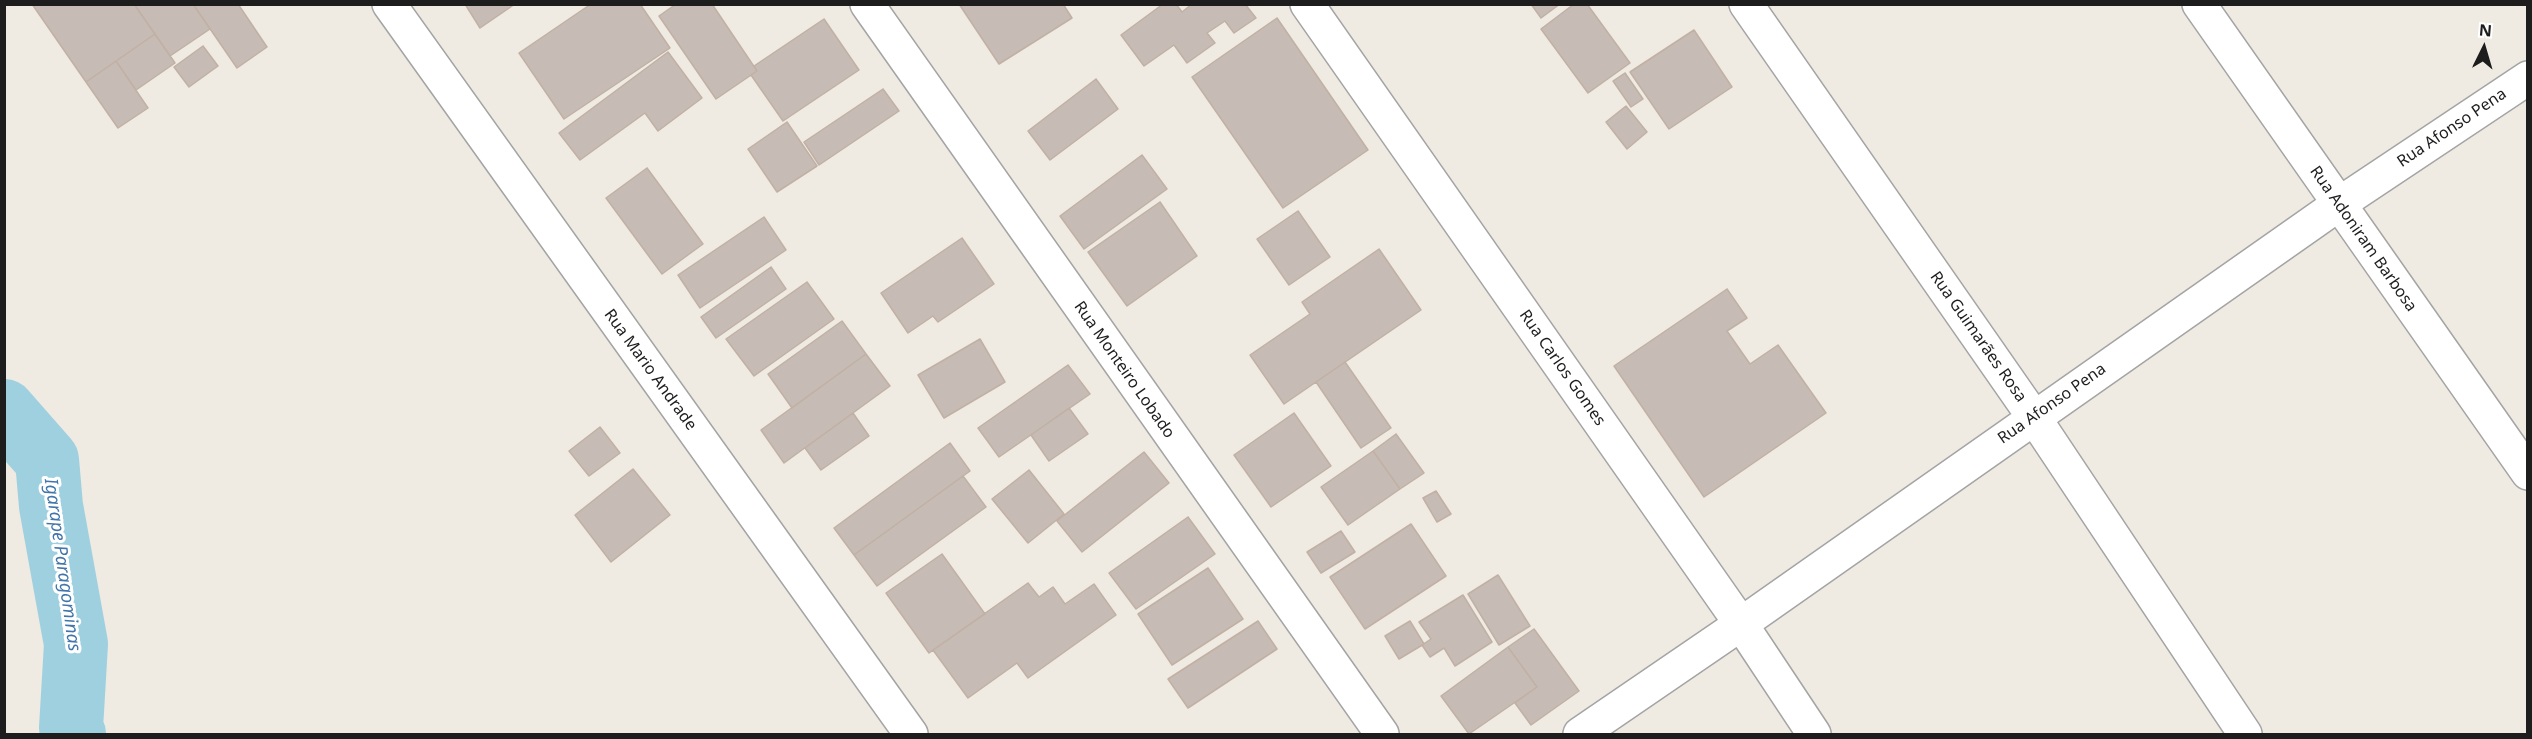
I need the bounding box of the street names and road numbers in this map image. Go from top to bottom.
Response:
street label: Rua Afonso Pena [2394,84,2510,172]
street label: Rua Adoniram Barbosa [2305,163,2421,315]
street label: Rua Guimarães Rosa [1926,268,2030,406]
street label: Rua Monteiro Lobado [1070,298,1178,442]
street label: Rua Mario Andrade [600,306,700,434]
street label: Rua Carlos Gomes [1515,306,1609,430]
street label: Rua Afonso Pena [1994,360,2110,448]

